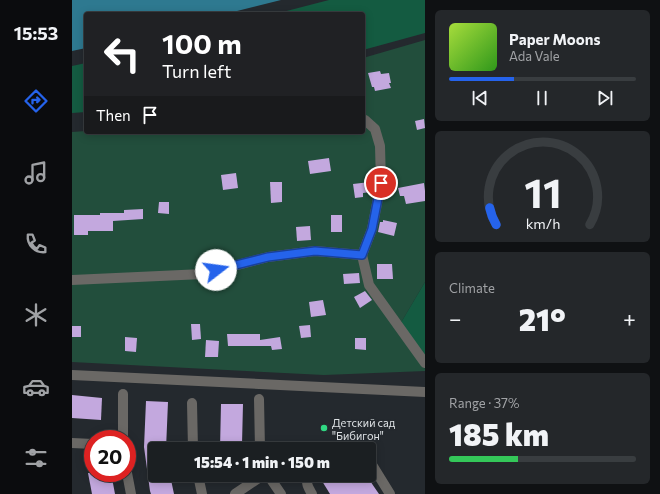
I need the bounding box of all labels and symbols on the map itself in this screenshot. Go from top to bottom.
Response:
pin [364,166,398,200]
position arrow [195,249,237,291]
place label: Детский сад "Бибигон" [332,416,396,442]
marker: Детский сад "Бибигон" [319,423,329,433]
speed limit sign: 20 [84,430,136,482]

